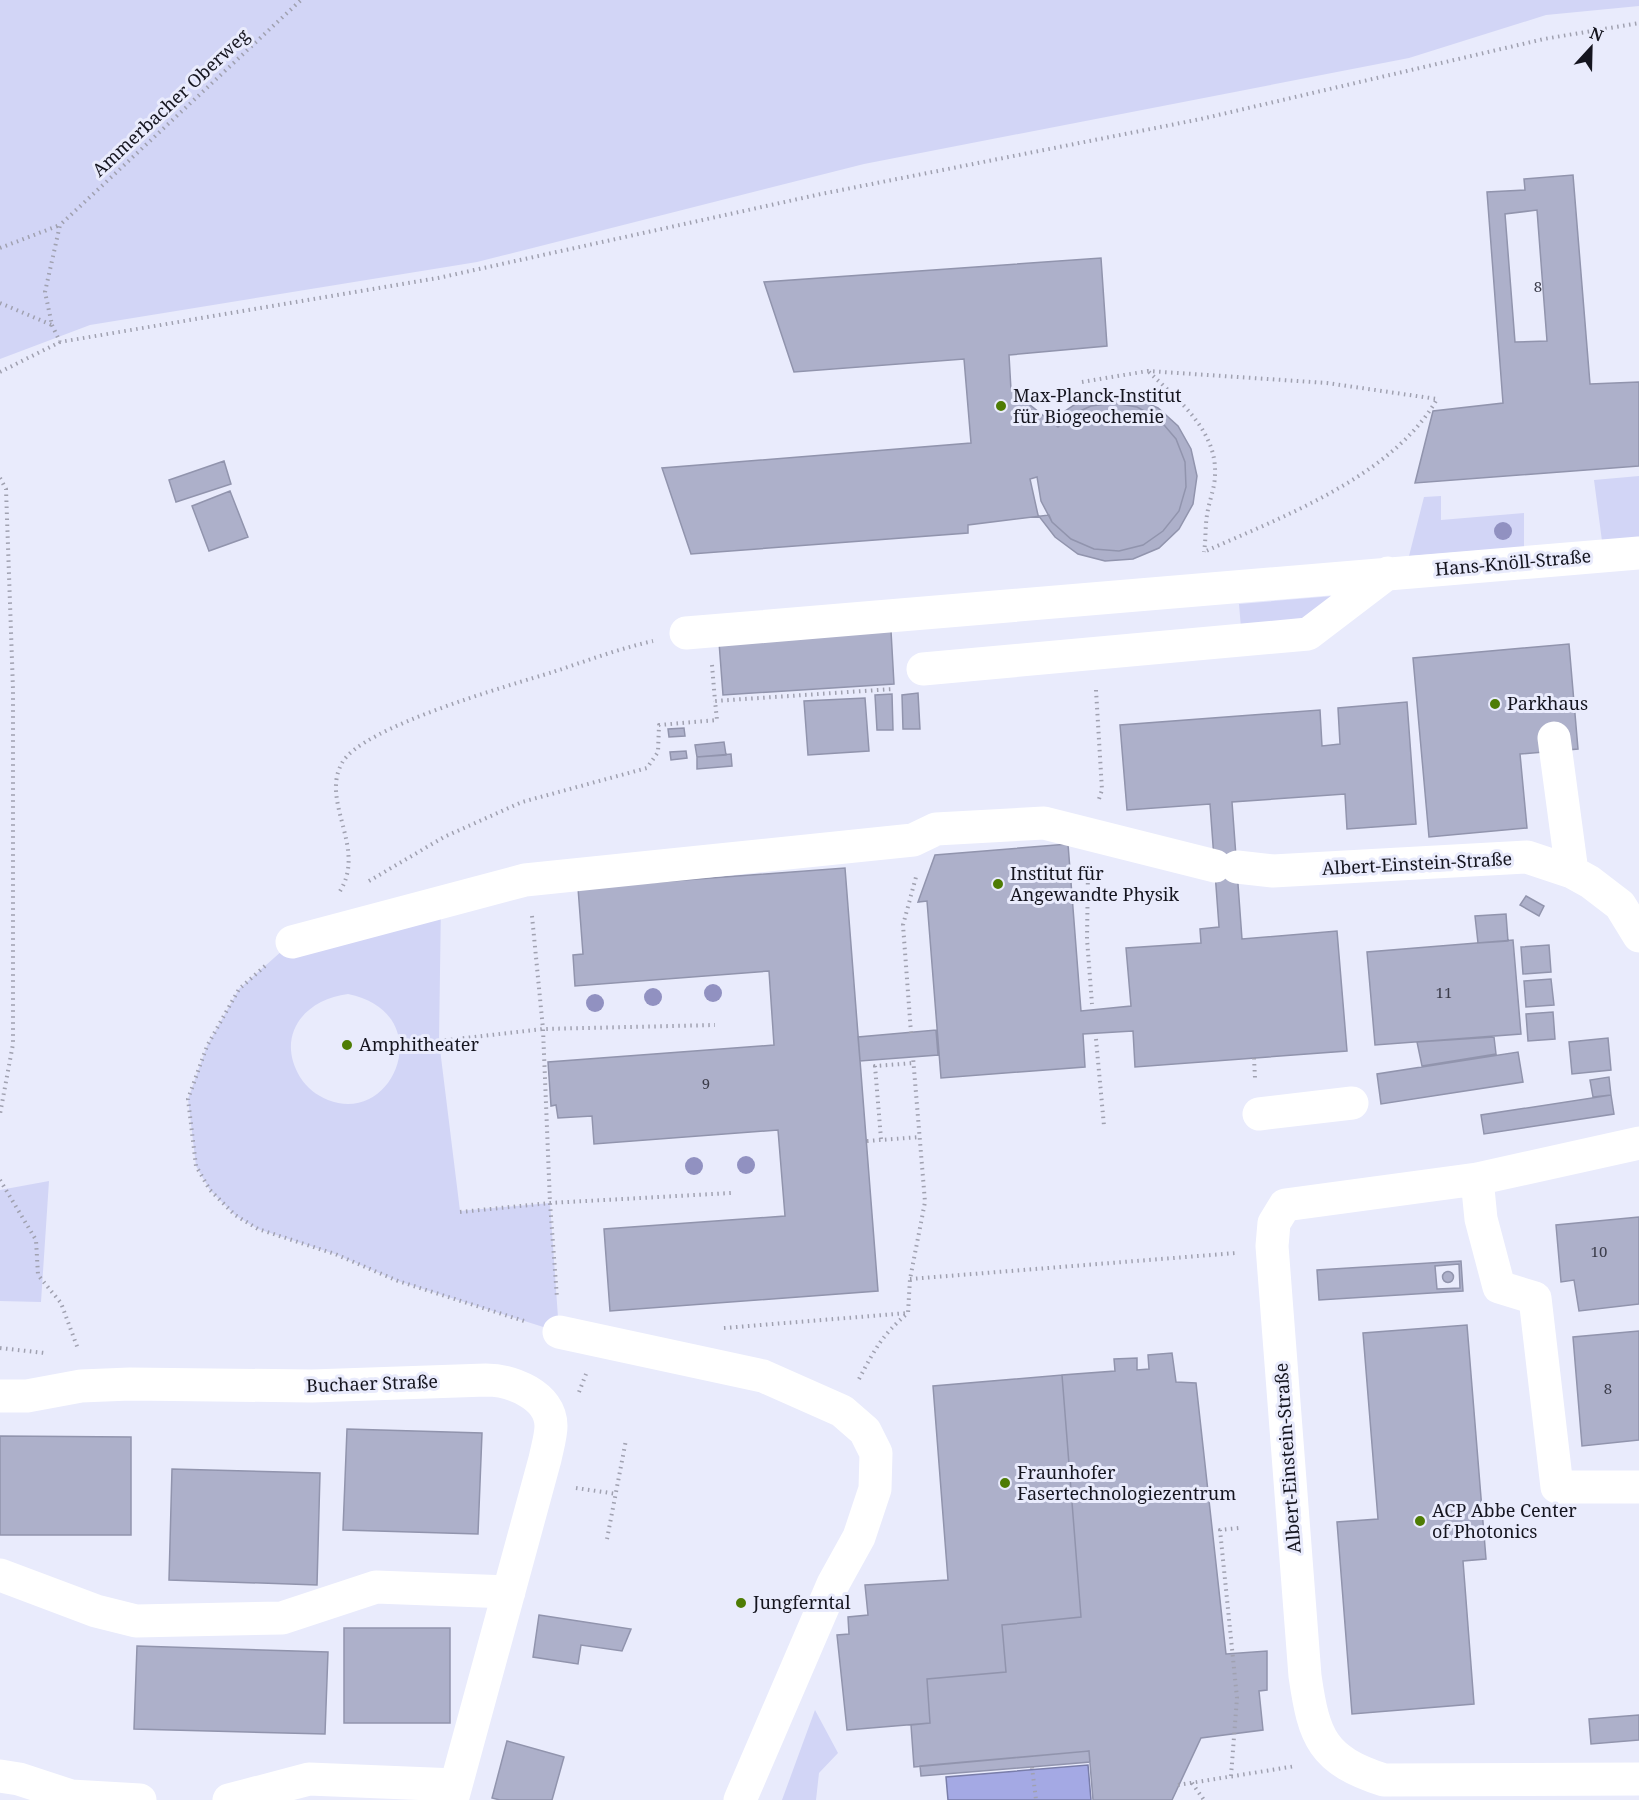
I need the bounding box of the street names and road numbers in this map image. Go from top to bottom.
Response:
street label: Ammerbacher Oberweg [87,23,254,181]
street label: Hans-Knöll-Straße [1434,543,1592,581]
street label: Albert-Einstein-Straße [1321,846,1513,880]
street label: Albert-Einstein-Straße [1268,1362,1306,1554]
street label: Buchaer Straße [306,1369,438,1397]

